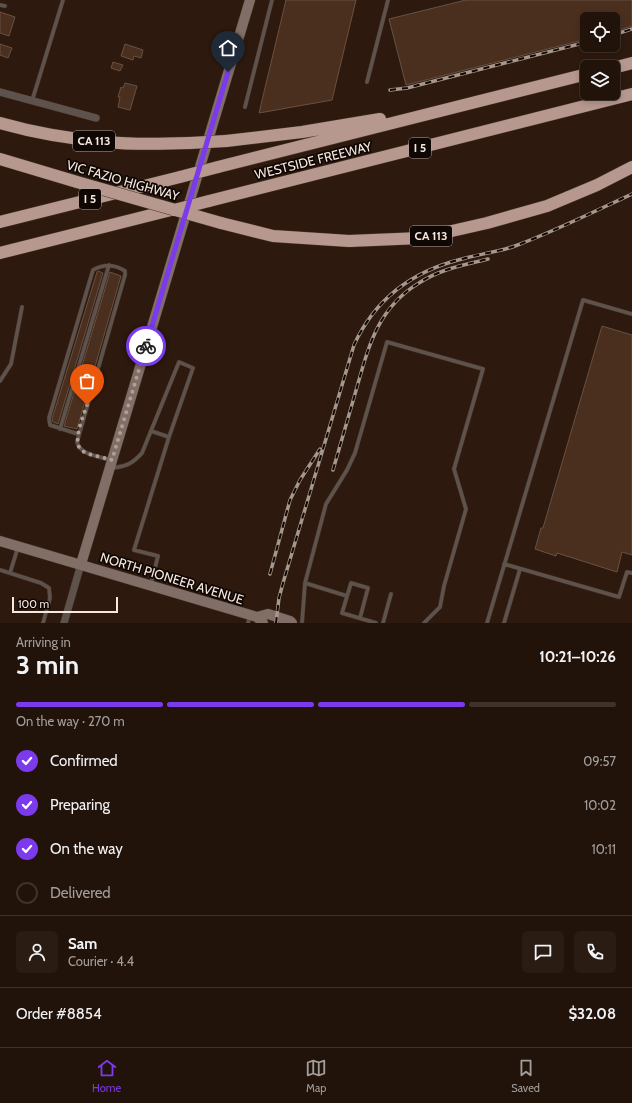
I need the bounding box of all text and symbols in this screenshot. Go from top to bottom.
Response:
map controls [580,12,620,100]
button: locate [580,12,620,52]
pin [211,31,245,72]
icon: home [217,37,239,59]
button: layers [580,60,620,100]
road number: CA 113 [73,131,115,151]
street label: WESTSIDE FREEWAY [253,138,374,182]
road number: I 5 [409,138,431,158]
street label: VIC FAZIO HIGHWAY [65,156,182,204]
road number: I 5 [79,189,101,209]
road number: CA 113 [410,226,452,246]
courier [126,326,166,366]
icon: bike [135,335,157,357]
pin [70,364,104,405]
icon: bag [76,370,98,392]
street label: NORTH PIONEER AVENUE [98,549,246,607]
scale bar [12,595,118,614]
text: 100 m [18,597,49,611]
text: Arriving in [16,634,71,650]
text: 10:21–10:26 [539,648,616,666]
text: 3 min [16,649,79,681]
text: On the way · 270 m [16,713,125,729]
icon: check [16,750,38,772]
text: Confirmed [50,752,118,770]
text: 09:57 [583,753,616,769]
icon: check [16,794,38,816]
text: Preparing [50,796,110,814]
text: 10:02 [584,797,616,813]
icon: check [16,838,38,860]
text: On the way [50,840,123,858]
text: 10:11 [592,841,616,857]
text: Delivered [50,884,111,902]
button: person [16,931,58,973]
button: chat [522,931,564,973]
button: phone [574,931,616,973]
text: Sam [68,935,97,953]
text: Courier · 4.4 [68,953,134,969]
text: Order #8854 [16,1005,102,1023]
text: $32.08 [568,1005,616,1023]
tab: Home [92,1057,121,1095]
tab: Map [305,1057,327,1095]
tab: Saved [511,1057,540,1095]

